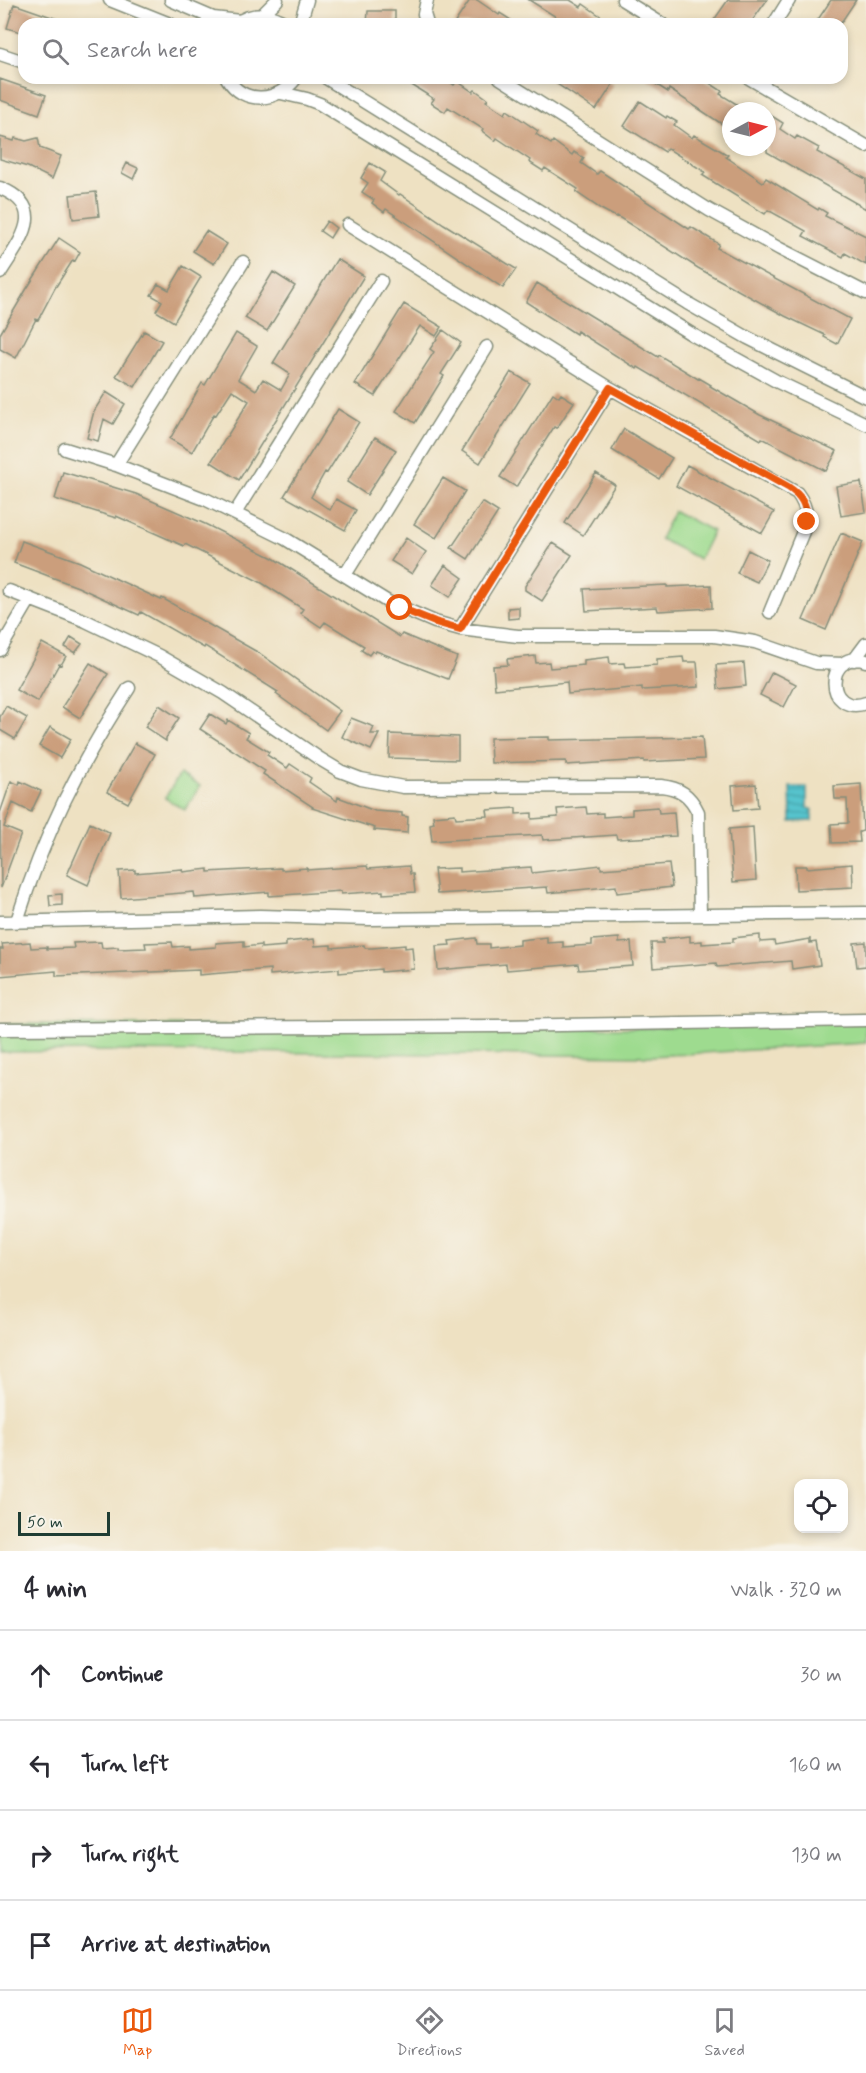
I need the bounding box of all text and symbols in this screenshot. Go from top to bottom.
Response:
search box [18,18,848,84]
icon: search [39,35,72,68]
text: Search here [87,37,198,65]
north arrow [722,102,776,156]
route end [793,508,819,534]
route start [386,594,412,620]
map controls [794,1479,848,1533]
button: locate [794,1479,848,1533]
scale bar [18,1509,110,1536]
text: 50 m [27,1512,63,1533]
text: 4 min [24,1573,87,1607]
text: Walk · 320 m [730,1577,842,1604]
icon: ahead [24,1659,57,1692]
text: Continue [81,1661,163,1689]
text: 30 m [800,1662,842,1689]
icon: left [24,1749,57,1782]
text: Turn left [81,1751,169,1779]
text: 160 m [789,1752,842,1779]
icon: right [24,1839,57,1872]
text: Turn right [81,1841,179,1869]
text: 130 m [791,1842,842,1869]
icon: arrive [24,1929,57,1962]
text: Arrive at destination [81,1931,271,1959]
tab: Map [121,2004,154,2061]
tab: Directions [396,2004,462,2061]
tab: Saved [704,2004,745,2061]

